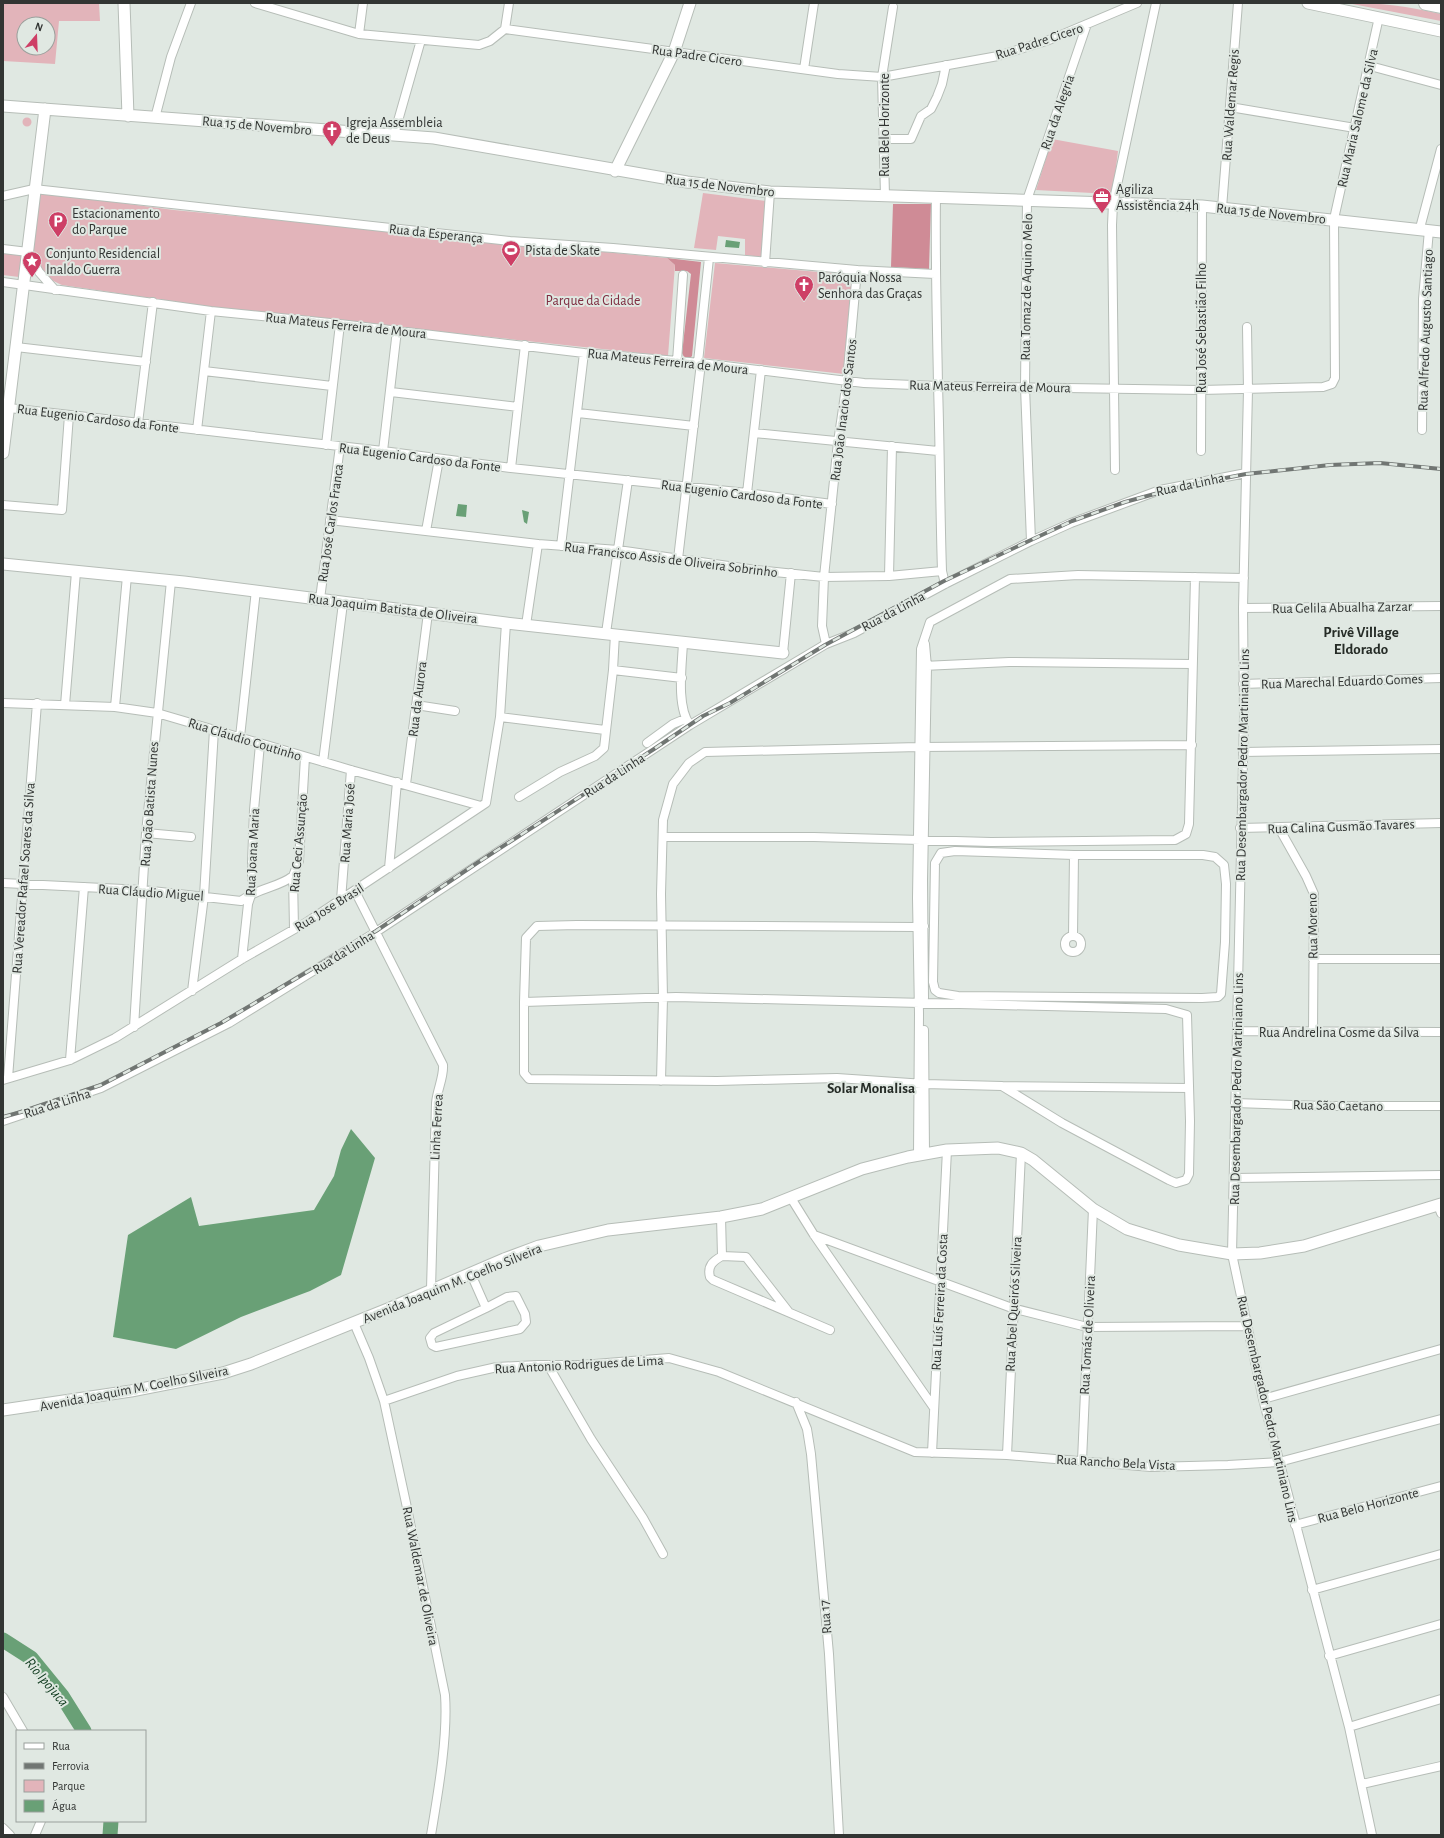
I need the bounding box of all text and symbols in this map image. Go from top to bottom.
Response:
north arrow [16,16,56,56]
text: N [34,21,45,33]
street label: Rua Padre Cicero [994,21,1085,63]
street label: Rua Padre Cicero [651,43,743,69]
street label: Rua Maria Salome da Silva [1335,47,1381,189]
street label: Rua Waldemar Regis [1220,49,1242,161]
street label: Rua da Alegria [1039,72,1078,152]
street label: Rua Belo Horizonte [878,73,892,177]
street label: Rua 15 de Novembro [201,114,313,138]
place label: Igreja Assembleia de Deus [346,116,443,146]
church icon: Igreja Assembleia de Deus [321,119,343,147]
street label: Rua 15 de Novembro [664,172,776,200]
place label: Agiliza Assistência 24h [1116,183,1199,213]
office icon: Agiliza Assistência 24h [1091,186,1113,214]
street label: Rua 15 de Novembro [1215,201,1327,227]
place label: Estacionamento do Parque [72,207,160,237]
parking icon: Estacionamento do Parque [47,210,69,238]
street label: Rua Tomaz de Aquino Melo [1019,213,1035,361]
street label: Rua da Esperança [388,222,484,246]
sports icon: Pista de Skate [500,239,522,267]
place label: Pista de Skate [525,244,600,258]
place label: Conjunto Residencial Inaldo Guerra [46,247,160,277]
street label: Rua Alfredo Augusto Santiago [1416,249,1436,411]
place icon: Conjunto Residencial Inaldo Guerra [21,250,43,278]
street label: Rua José Sebastião Filho [1195,263,1209,393]
place label: Paróquia Nossa Senhora das Graças [818,271,922,301]
church icon: Paróquia Nossa Senhora das Graças [793,274,815,302]
park label: Parque da Cidade [546,294,640,308]
street label: Rua Mateus Ferreira de Moura [265,311,428,341]
street label: Rua João Inacio dos Santos [828,338,860,482]
street label: Rua Mateus Ferreira de Moura [587,347,750,377]
street label: Rua Mateus Ferreira de Moura [909,379,1071,395]
street label: Rua Eugenio Cardoso da Fonte [16,402,180,436]
street label: Rua Eugenio Cardoso da Fonte [338,441,502,475]
street label: Rua José Carlos Franca [316,462,346,583]
street label: Rua da Linha [1155,471,1226,499]
street label: Rua Eugenio Cardoso da Fonte [660,478,824,512]
street label: Rua Francisco Assis de Oliveira Sobrinho [563,540,778,580]
street label: Rua da Linha [859,589,928,634]
street label: Rua Joaquim Batista de Oliveira [307,592,479,626]
street label: Rua Gelila Abualha Zarzar [1272,600,1413,616]
district label: Privê Village Eldorado [1323,625,1399,657]
street label: Rua Desembargador Pedro Martiniano Lins [1234,649,1252,881]
street label: Rua da Aurora [406,660,430,738]
street label: Rua Marechal Eduardo Gomes [1261,672,1423,692]
street label: Rua Cláudio Coutinho [186,716,303,764]
street label: Rua João Batista Nunes [139,741,161,867]
street label: Rua da Linha [582,751,648,801]
street label: Rua Vereador Rafael Soares da Silva [10,781,38,974]
street label: Rua Maria José [338,783,358,863]
street label: Rua Ceci Assunção [288,793,310,893]
street label: Rua Joana Maria [244,807,262,897]
street label: Rua Calina Gusmão Tavares [1267,817,1415,837]
street label: Rua Jose Brasil [293,881,367,935]
street label: Rua Cláudio Miguel [98,882,204,904]
street label: Rua Moreno [1305,893,1321,959]
street label: Rua da Linha [310,928,377,977]
street label: Rua Desembargador Pedro Martiniano Lins [1228,973,1246,1205]
street label: Rua Andrelina Cosme da Silva [1259,1026,1420,1040]
district label: Solar Monalisa [827,1081,915,1096]
street label: Rua da Linha [22,1086,93,1121]
street label: Linha Ferrea [428,1093,446,1161]
street label: Rua São Caetano [1293,1098,1383,1114]
street label: Rua Luís Ferreira da Costa [929,1233,951,1371]
street label: Rua Abel Queirós Silveira [1003,1235,1025,1372]
street label: Avenida Joaquim M. Coelho Silveira [361,1241,544,1326]
street label: Rua Tomás de Oliveira [1078,1275,1098,1395]
street label: Rua Desembargador Pedro Martiniano Lins [1234,1294,1300,1524]
street label: Rua Antonio Rodrigues de Lima [494,1354,665,1376]
street label: Avenida Joaquim M. Coelho Silveira [39,1364,230,1414]
street label: Rua Rancho Bela Vista [1056,1453,1177,1473]
street label: Rua Belo Horizonte [1316,1486,1420,1526]
street label: Rua Waldemar de Oliveira [400,1505,440,1647]
street label: Rua 17 [818,1599,834,1634]
water label: Rio Ipojuca [22,1655,71,1710]
legend [16,1730,146,1822]
text: Rua [52,1740,71,1752]
text: Ferrovia [52,1760,90,1772]
text: Parque [52,1780,85,1792]
text: Água [52,1799,77,1812]

